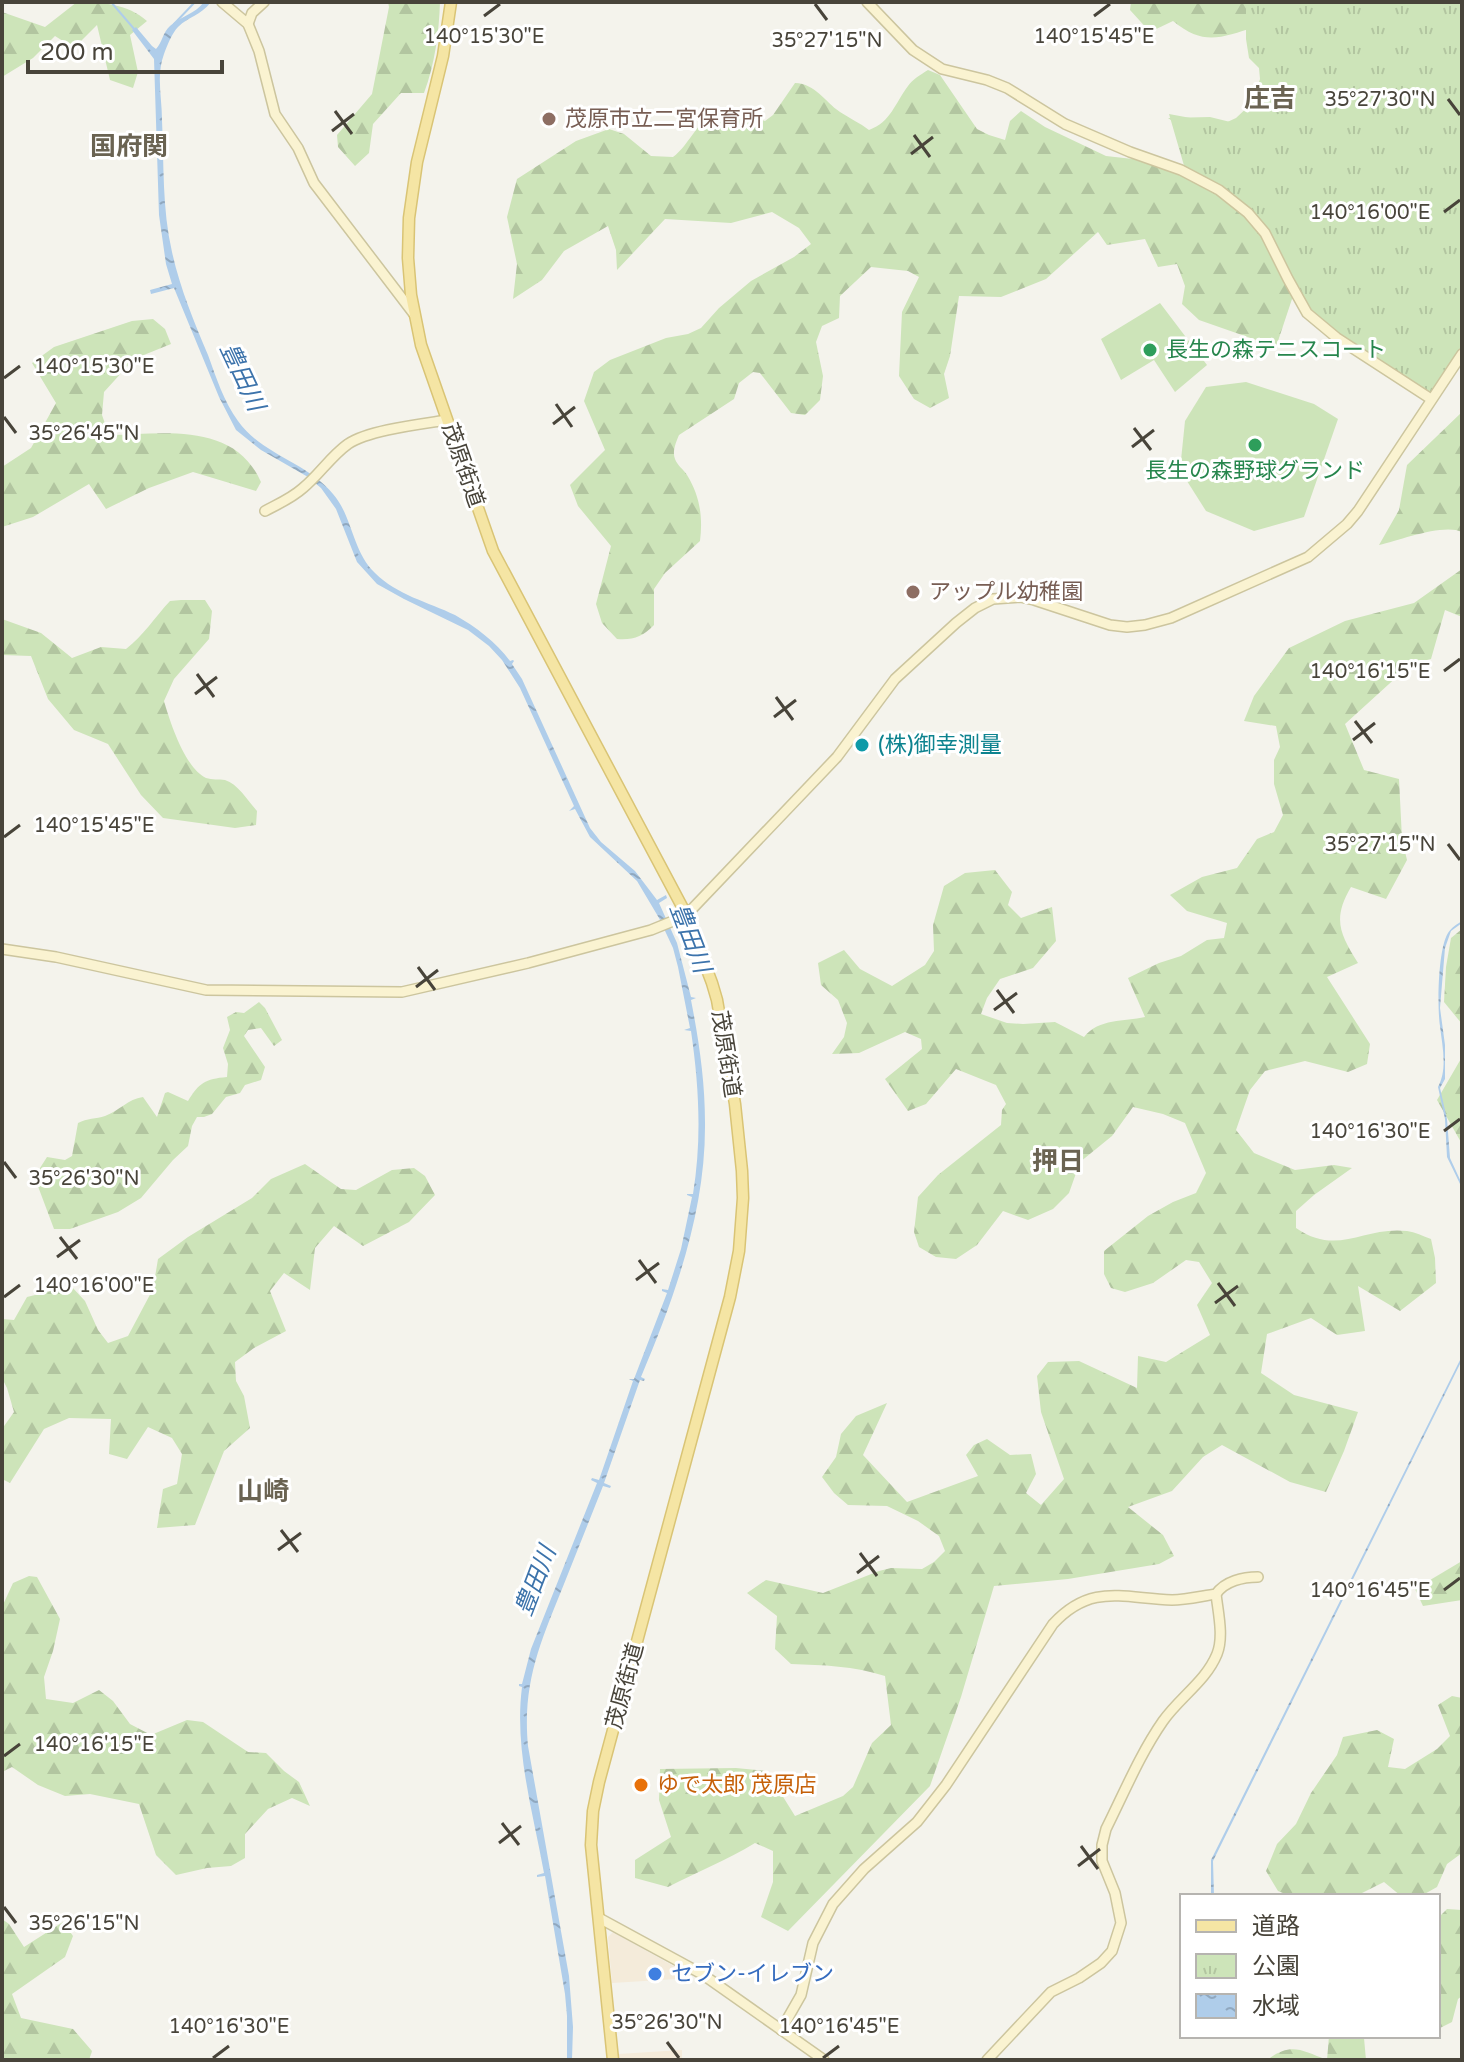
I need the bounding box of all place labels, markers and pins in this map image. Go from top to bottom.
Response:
place label: 茂原市立二宮保育所 [565,106,763,132]
marker: 茂原市立二宮保育所 [540,110,558,128]
place label: 長生の森テニスコート [1166,337,1386,363]
marker: 長生の森テニスコート [1141,341,1159,359]
marker: 長生の森野球グランド [1246,436,1264,454]
place label: 長生の森野球グランド [1145,458,1365,484]
place label: アップル幼稚園 [929,579,1083,605]
marker: アップル幼稚園 [904,583,922,601]
place label: (株)御幸測量 [878,732,1002,758]
marker: (株)御幸測量 [853,736,871,754]
place label: ゆで太郎 茂原店 [657,1772,817,1798]
marker: ゆで太郎 茂原店 [632,1776,650,1794]
place label: セブン-イレブン [671,1961,834,1987]
marker: セブン-イレブン [646,1965,664,1983]

